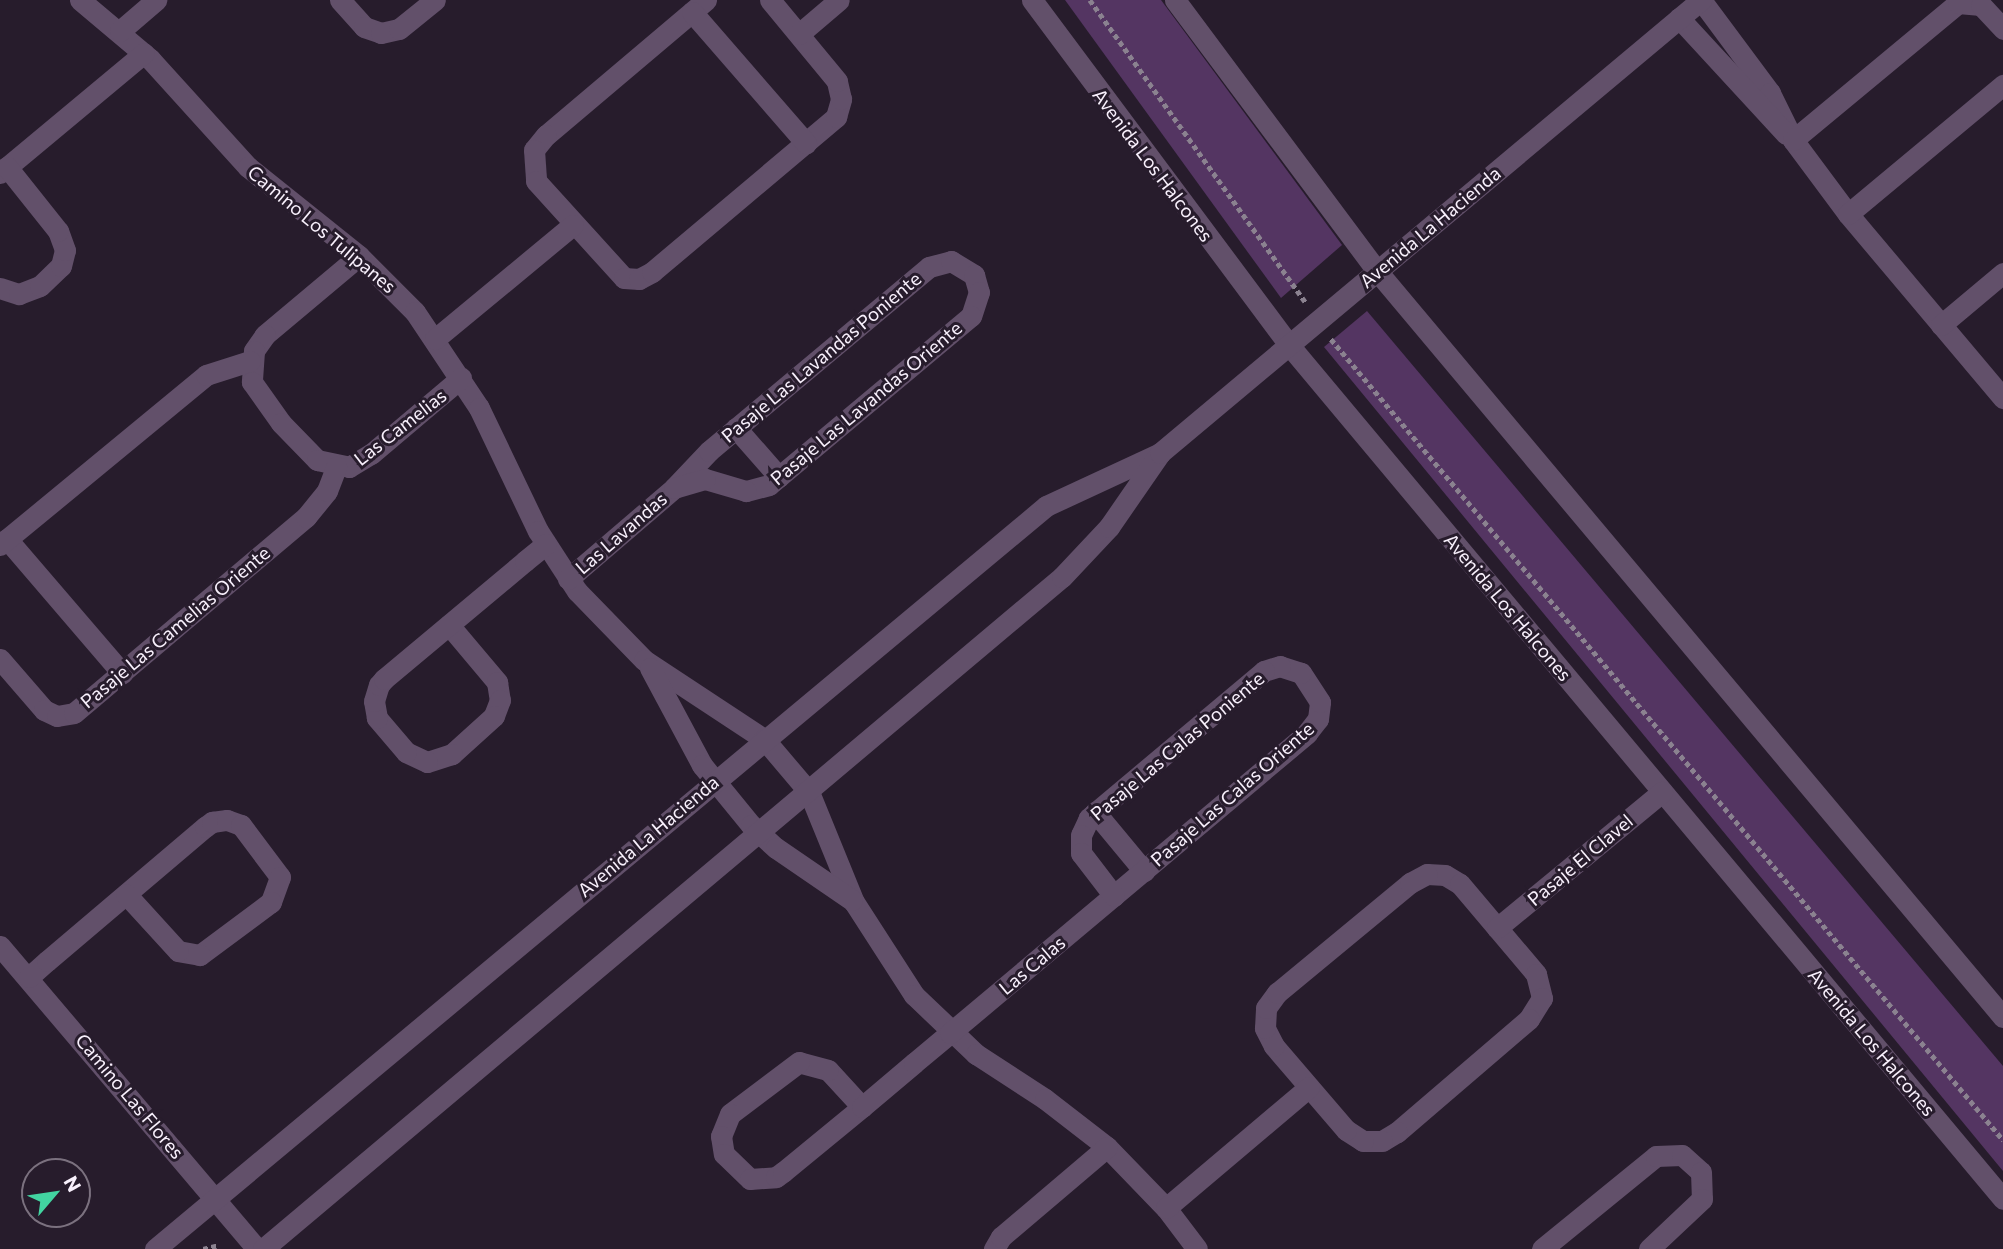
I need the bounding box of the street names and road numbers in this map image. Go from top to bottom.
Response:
street label: Avenida Los Halcones [1088,84,1218,246]
street label: Camino Los Tulipanes [243,160,401,298]
street label: Avenida La Hacienda [1355,161,1505,293]
street label: Pasaje Las Lavandas Poniente [717,267,925,447]
street label: Pasaje Las Lavandas Oriente [766,316,966,490]
street label: Las Camelias [349,384,451,470]
street label: Las Lavandas [571,487,671,579]
street label: Avenida Los Halcones [1440,529,1576,685]
street label: Pasaje Las Camelias Oriente [76,541,274,713]
street label: Pasaje Las Calas Poniente [1086,667,1268,825]
street label: Pasaje Las Calas Oriente [1146,717,1318,871]
street label: Avenida La Hacienda [573,770,723,902]
street label: Pasaje El Clavel [1523,809,1637,911]
street label: Las Calas [994,931,1070,999]
street label: Avenida Los Halcones [1804,964,1940,1120]
street label: Camino Las Flores [71,1029,189,1163]

